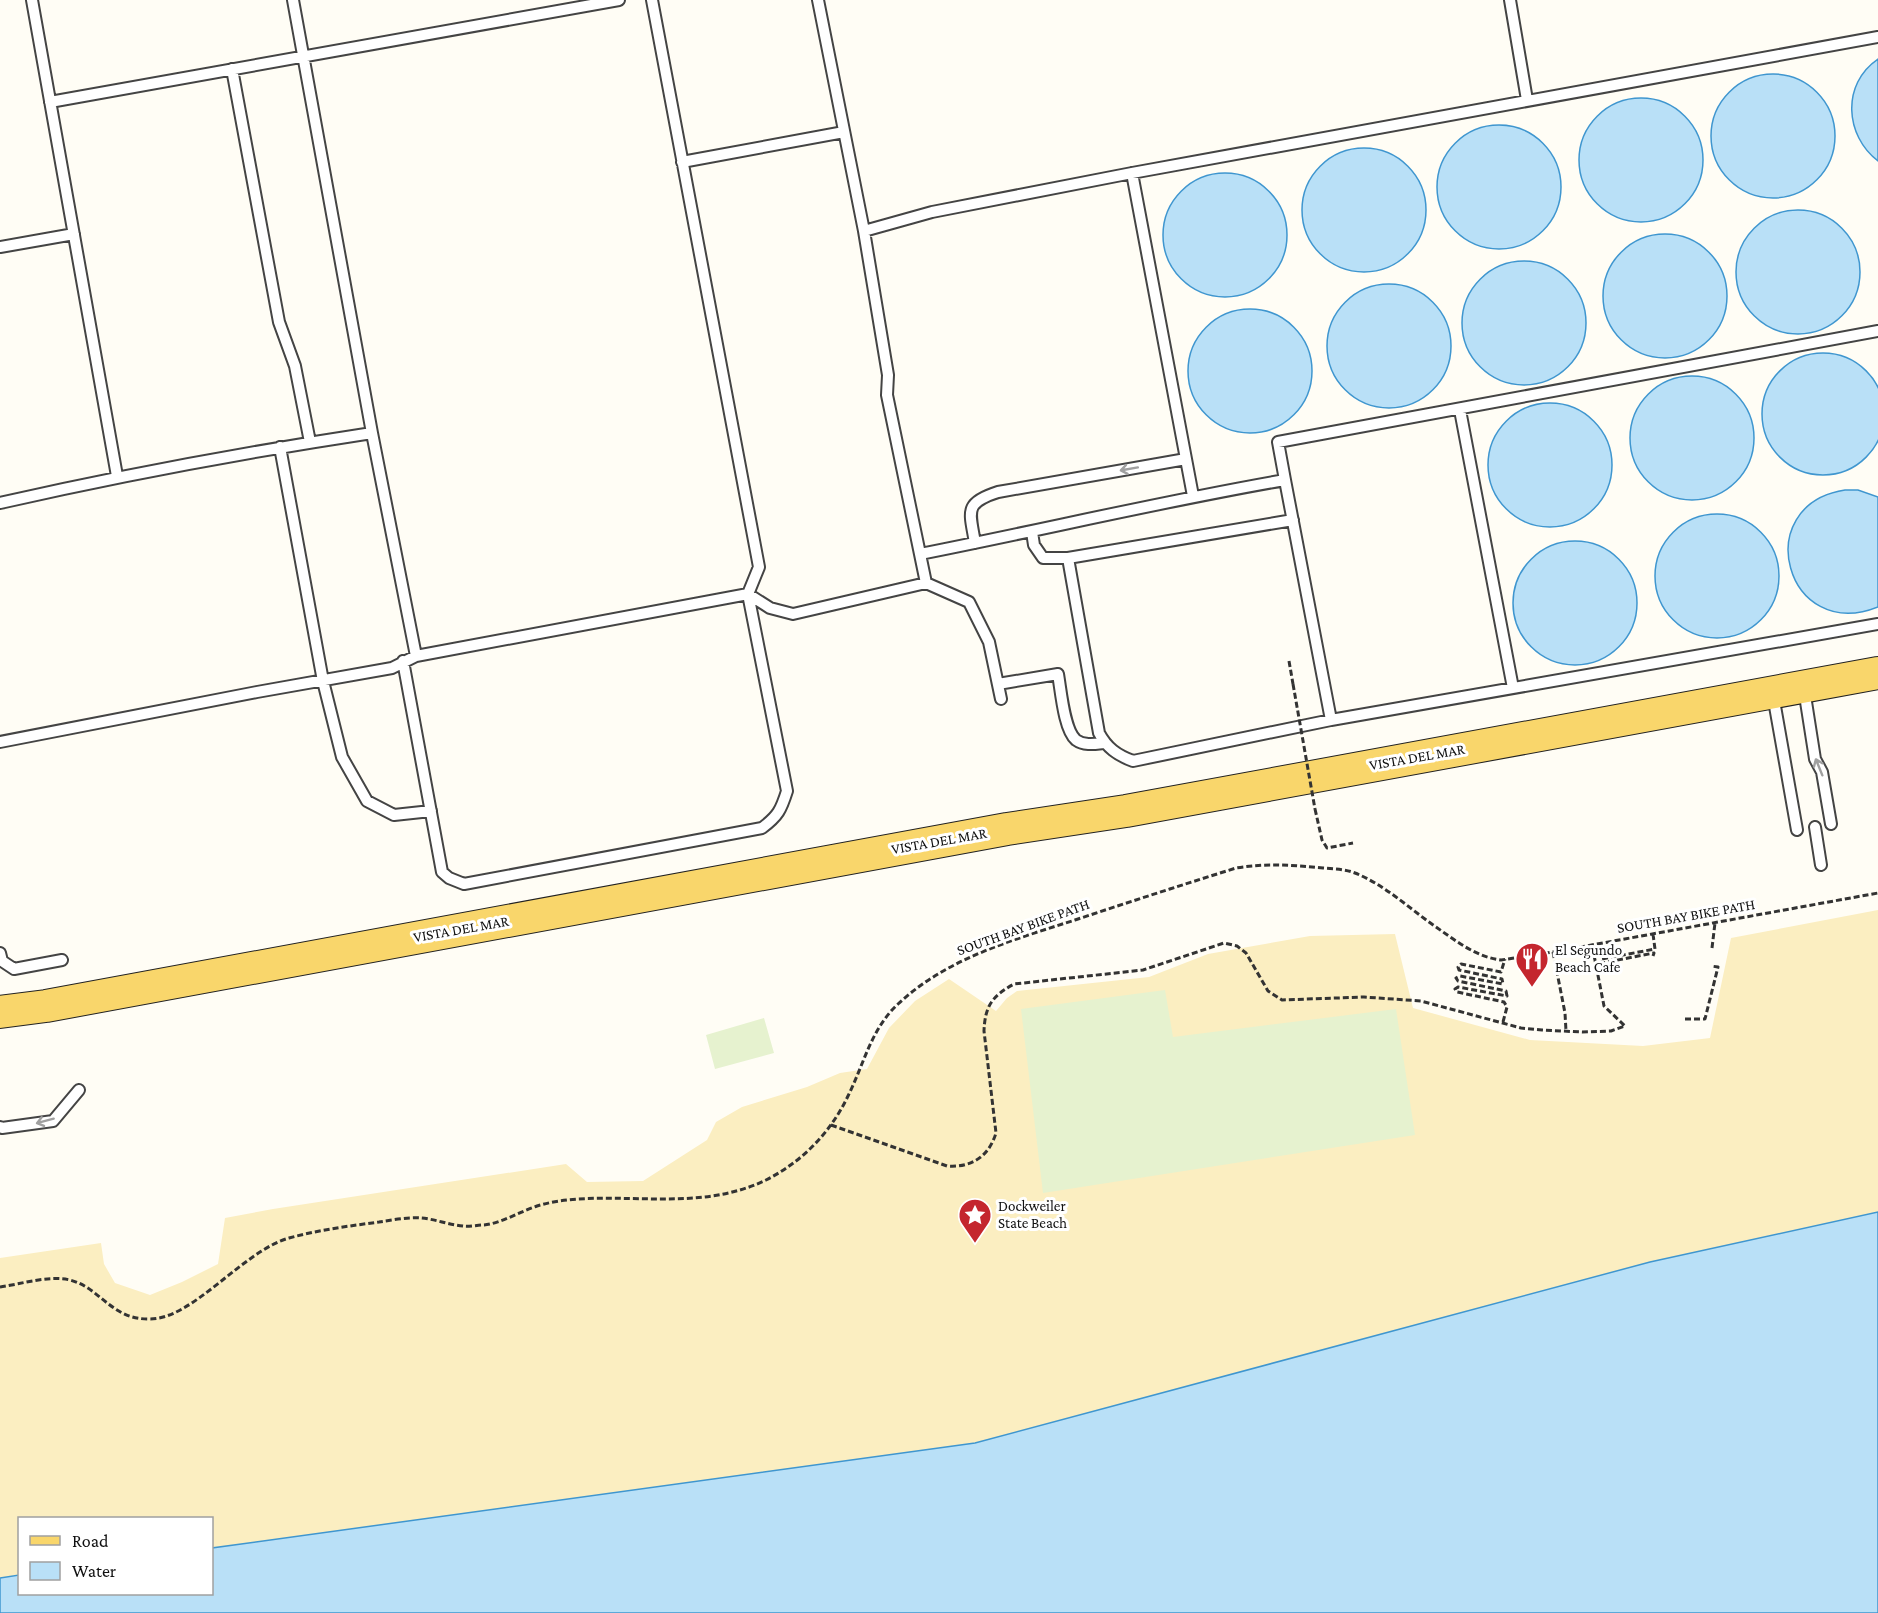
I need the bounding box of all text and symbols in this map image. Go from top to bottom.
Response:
one-way arrow [1119,464,1139,475]
street label: VISTA DEL MAR [1368,741,1467,773]
one-way arrow [1813,758,1824,777]
street label: VISTA DEL MAR [890,825,989,857]
street label: SOUTH BAY BIKE PATH [955,896,1092,958]
street label: SOUTH BAY BIKE PATH [1616,896,1756,936]
street label: VISTA DEL MAR [412,913,511,945]
restaurant icon: El Segundo Beach Cafe [1514,941,1550,988]
place label: El Segundo Beach Cafe [1555,942,1622,975]
one-way arrow [36,1116,55,1127]
place icon: Dockweiler State Beach [957,1197,993,1244]
place label: Dockweiler State Beach [998,1198,1067,1231]
legend [18,1517,213,1595]
text: Road [72,1531,109,1551]
text: Water [72,1561,117,1581]

